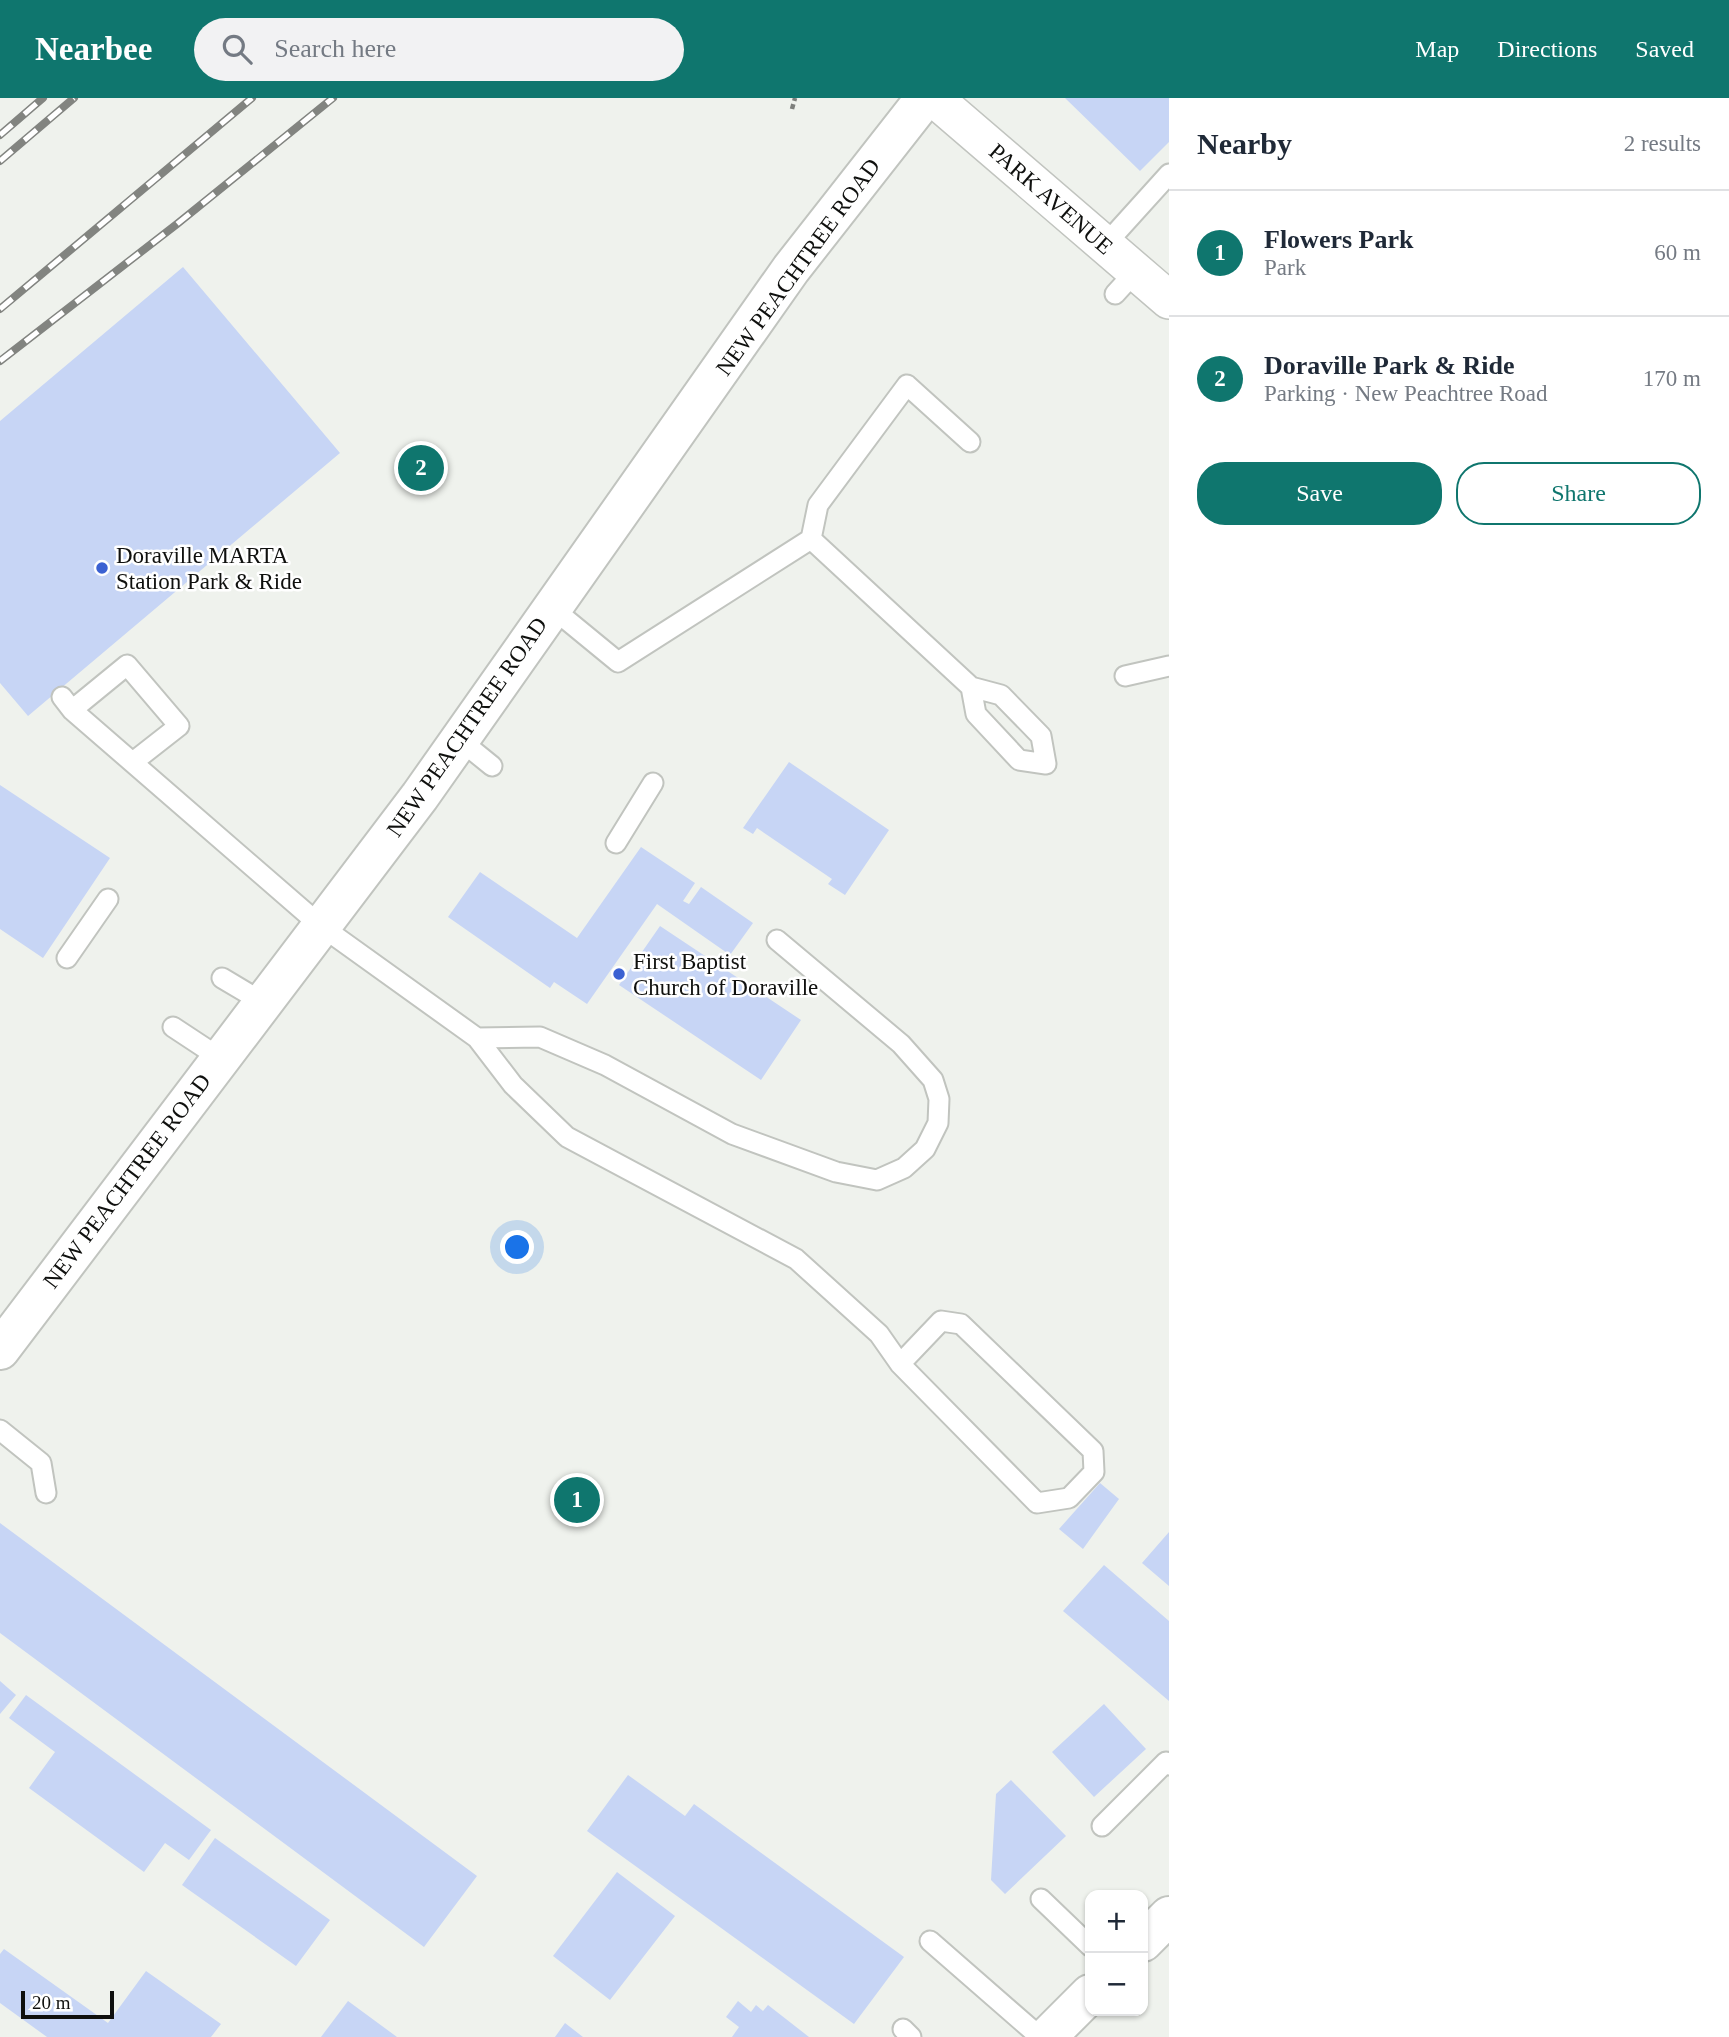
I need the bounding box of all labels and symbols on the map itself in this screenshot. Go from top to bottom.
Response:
street label: PARK AVENUE [984,139,1118,259]
street label: NEW PEACHTREE ROAD [711,154,885,380]
pin: 2 [398,442,444,494]
place label: Doraville MARTA Station Park & Ride [116,543,302,594]
marker: Doraville MARTA Station Park & Ride [94,560,110,576]
street label: NEW PEACHTREE ROAD [382,613,552,841]
place label: First Baptist Church of Doraville [633,949,818,1000]
marker: First Baptist Church of Doraville [611,966,627,982]
street label: NEW PEACHTREE ROAD [38,1069,216,1293]
your location [500,1230,534,1264]
pin: 1 [554,1474,600,1526]
scale bar [21,1988,114,2020]

